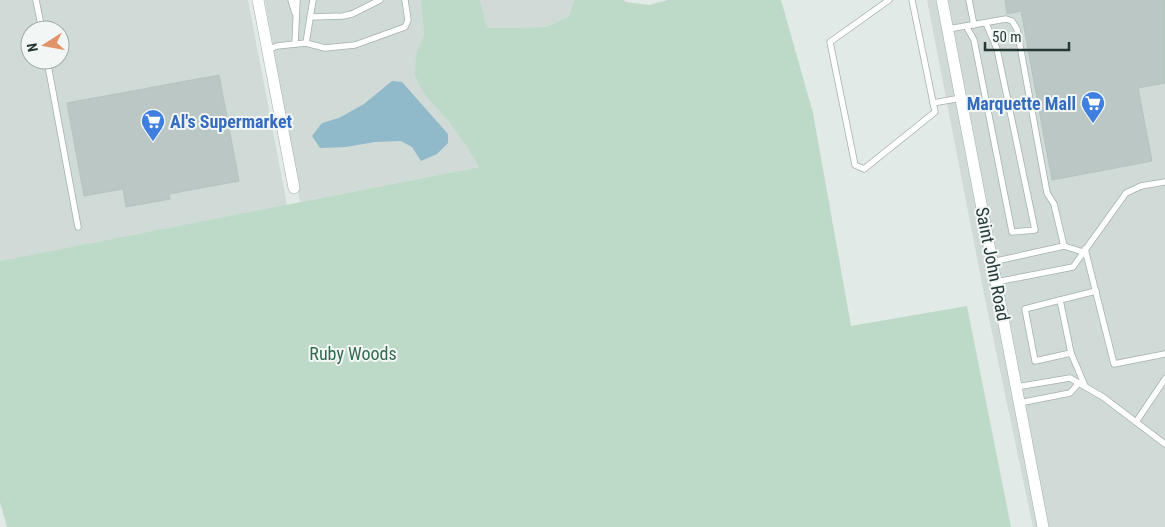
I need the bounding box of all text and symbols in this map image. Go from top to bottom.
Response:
north arrow [20,20,70,70]
scale bar [985,20,1069,52]
text: 50 m [992,28,1022,46]
text: N [24,42,41,53]
supermarket icon: Marquette Mall [1080,90,1106,124]
place label: Marquette Mall [967,93,1076,114]
supermarket icon: Al's Supermarket [140,108,166,142]
place label: Al's Supermarket [170,111,293,132]
street label: Saint John Road [972,205,1014,323]
park label: Ruby Woods [309,343,397,364]

